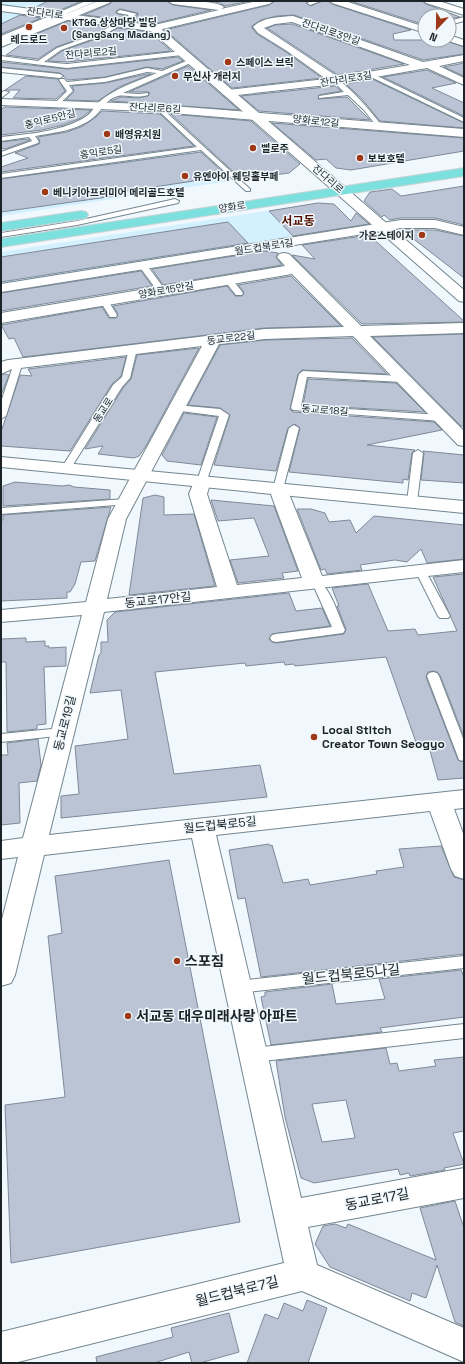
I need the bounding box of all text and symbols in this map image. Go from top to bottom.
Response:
street label: 잔다리로 [26,4,64,22]
north arrow [417,8,457,48]
place label: KT&G 상상마당 빌딩 (SangSang Madang) [72,16,170,41]
street label: 잔다리로3안길 [300,16,362,48]
marker: 레드로드 [24,22,34,32]
marker: KT&G 상상마당 빌딩 (SangSang Madang) [59,23,69,33]
text: N [427,29,439,45]
place label: 레드로드 [11,33,47,46]
street label: 잔다리로2길 [65,44,117,62]
place label: 스페이스 브릭 [236,56,294,69]
marker: 스페이스 브릭 [223,57,233,67]
street label: 잔다리로3길 [319,69,373,89]
place label: 무신사 개러지 [183,70,241,83]
marker: 무신사 개러지 [170,71,180,81]
street label: 잔다리로6길 [129,100,181,116]
street label: 홍익로5안길 [23,106,77,132]
street label: 양화로12길 [292,112,340,130]
place label: 배영유치원 [115,128,161,141]
marker: 배영유치원 [102,129,112,139]
place label: 벨로주 [261,142,289,155]
street label: 홍익로5길 [79,143,123,161]
marker: 벨로주 [248,143,258,153]
place label: 보보호텔 [368,152,405,165]
marker: 보보호텔 [355,153,365,163]
street label: 잔다리로 [310,162,346,196]
place label: 유엔아이 웨딩홀부페 [193,170,278,183]
marker: 유엔아이 웨딩홀부페 [180,171,190,181]
place label: 베니키아프리미어 메리골드호텔 [53,186,184,199]
marker: 베니키아프리미어 메리골드호텔 [40,187,50,197]
street label: 양화로 [217,198,247,216]
district label: 서교동 [281,213,315,229]
place label: 가온스테이지 [359,229,414,242]
marker: 가온스테이지 [417,230,427,240]
street label: 월드컵북로1길 [234,236,294,258]
street label: 양화로15안길 [137,279,195,301]
street label: 동교로22길 [206,329,256,347]
street label: 동교로 [90,395,116,425]
street label: 동교로18길 [301,402,349,418]
street label: 동교로17안길 [124,589,192,611]
street label: 동교로19길 [50,694,80,752]
place label: Local Stitch Creator Town Seogyo [322,722,445,752]
marker: Local Stitch Creator Town Seogyo [309,732,319,742]
street label: 월드컵북로5길 [183,813,257,837]
place label: 스포짐 [185,952,224,970]
marker: 스포짐 [172,956,182,966]
street label: 월드컵북로5나길 [301,960,401,988]
place label: 서교동 대우미래사랑 아파트 [136,1007,298,1025]
marker: 서교동 대우미래사랑 아파트 [123,1011,133,1021]
street label: 동교로17길 [343,1184,411,1214]
street label: 월드컵북로7길 [193,1272,281,1310]

